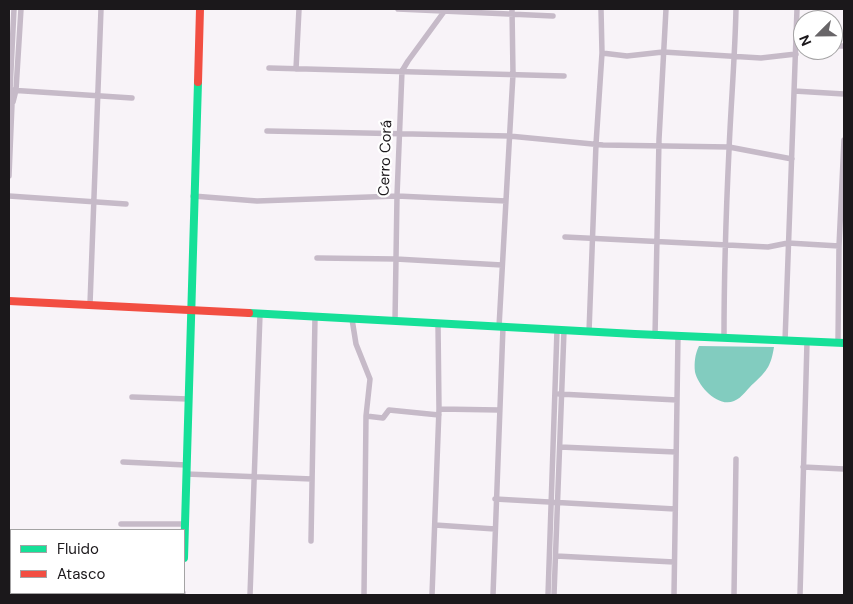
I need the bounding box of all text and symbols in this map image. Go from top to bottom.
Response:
north arrow [793,10,843,60]
text: N [795,32,815,49]
street label: Cerro Corá [376,120,396,196]
legend [10,529,185,594]
text: Fluido [57,539,99,559]
text: Atasco [57,564,105,584]

